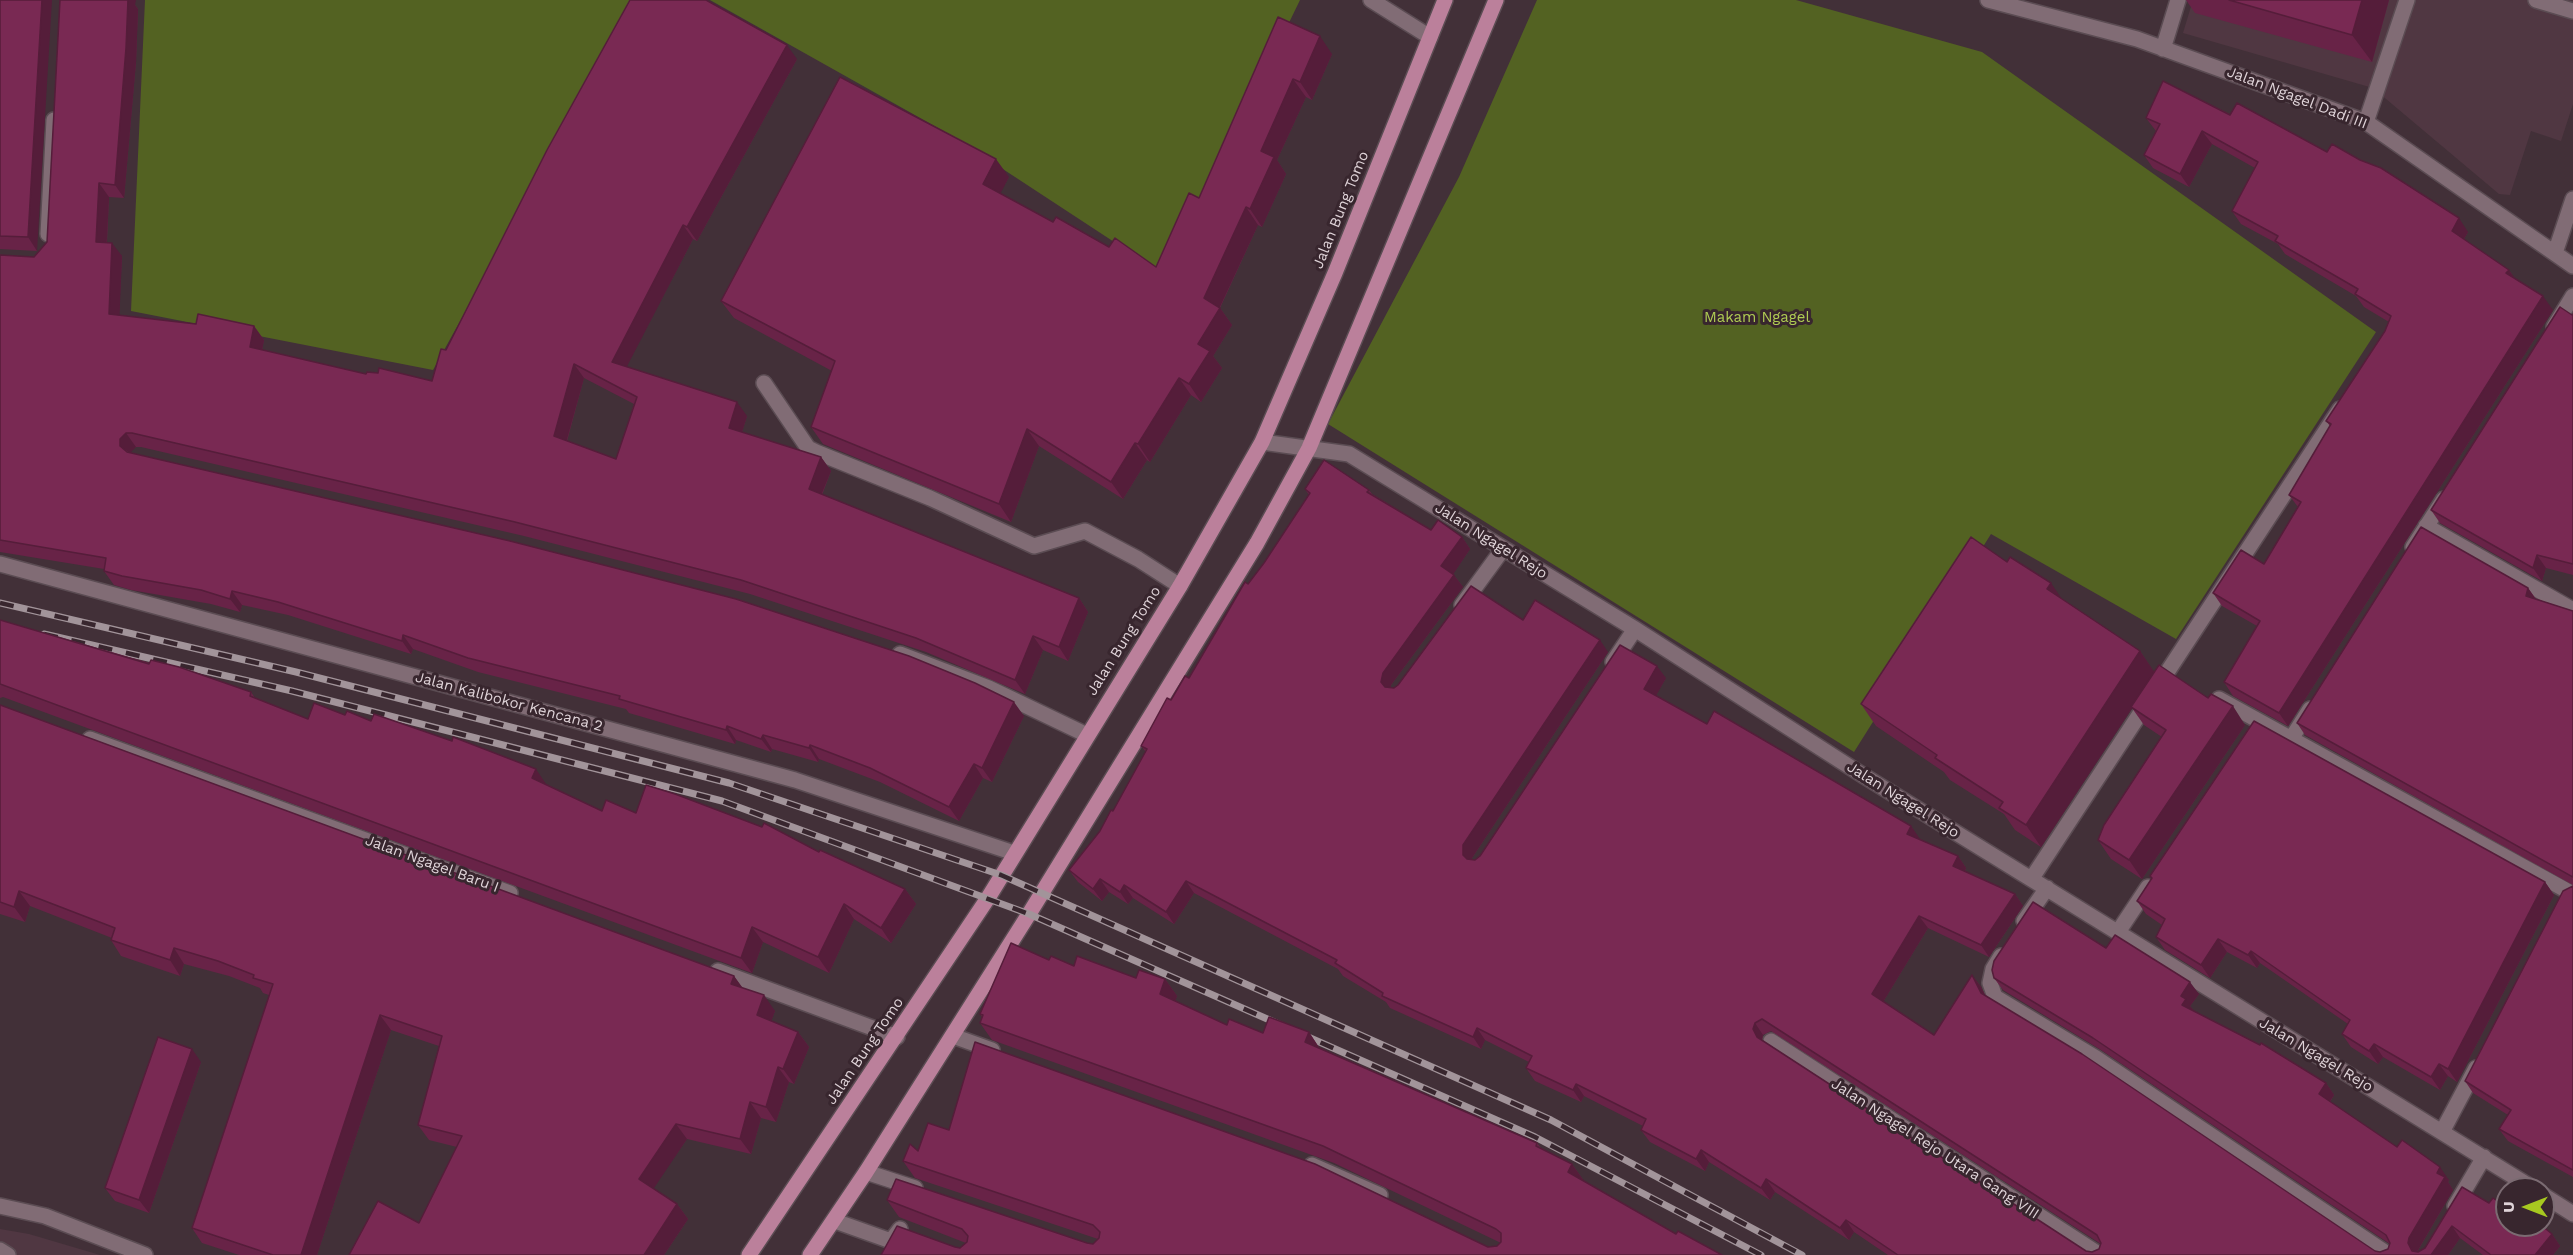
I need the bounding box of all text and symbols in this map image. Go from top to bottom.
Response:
street label: Jalan Ngagel Dadi III [2224,63,2370,133]
street label: Jalan Bung Tomo [1309,149,1373,271]
park label: Makam Ngagel [1704,309,1810,327]
street label: Jalan Ngagel Rejo [1431,499,1551,583]
street label: Jalan Bung Tomo [1083,583,1165,699]
street label: Jalan Kalibokor Kencana 2 [413,668,605,736]
street label: Jalan Ngagel Rejo [1843,758,1963,842]
street label: Jalan Ngagel Baru I [363,831,501,897]
street label: Jalan Bung Tomo [822,994,908,1108]
street label: Jalan Ngagel Rejo [2256,1014,2376,1096]
street label: Jalan Ngagel Rejo Utara Gang VIII [1828,1075,2042,1223]
north arrow [2495,1177,2555,1237]
text: U [2499,1201,2518,1213]

